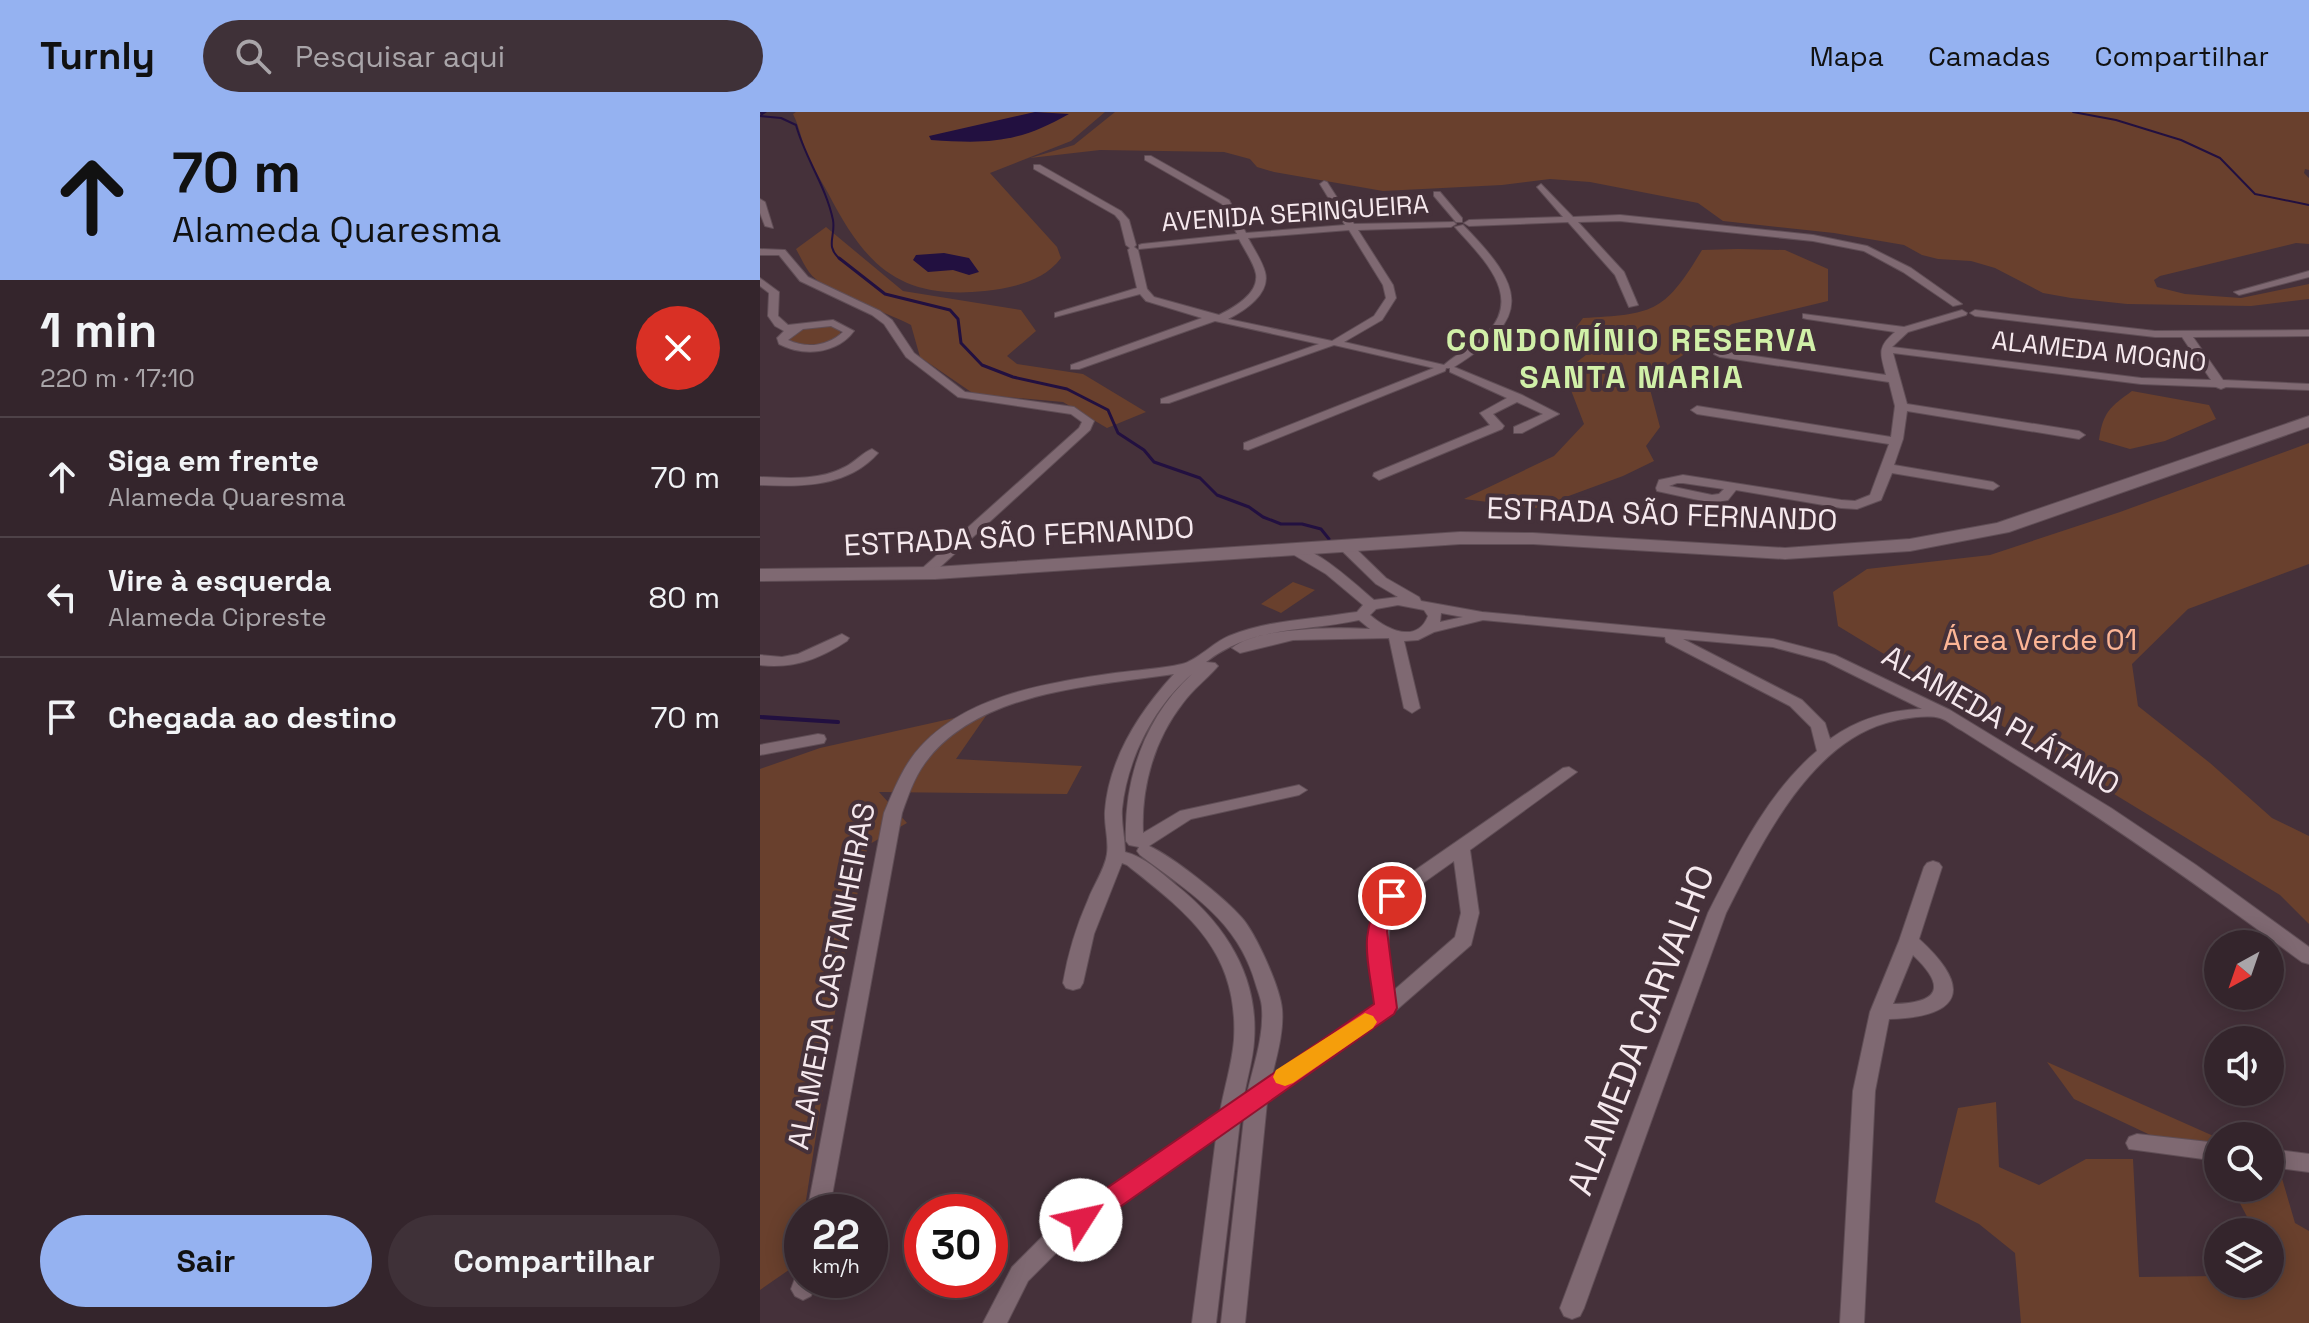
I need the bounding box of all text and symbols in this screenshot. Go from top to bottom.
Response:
search box [203,20,763,92]
text: Turnly [40,32,155,80]
icon: search [231,34,275,78]
text: Pesquisar aqui [295,37,505,76]
text: Mapa [1809,38,1884,74]
text: Camadas [1928,38,2051,74]
text: Compartilhar [2095,38,2269,74]
text: 70 m [172,137,301,208]
icon: ahead [40,144,144,248]
street label: AVENIDA SERINGUEIRA [1160,187,1430,239]
text: Alameda Quaresma [172,207,501,253]
text: 1 min [40,300,157,361]
button: close [636,306,720,390]
district label: CONDOMÍNIO RESERVA SANTA MARIA [1446,320,1818,397]
street label: ALAMEDA MOGNO [1990,323,2208,379]
text: 220 m · 17:10 [40,361,195,395]
text: Siga em frente [108,441,319,480]
icon: ahead [40,455,84,499]
text: 70 m [651,458,720,497]
text: Alameda Quaresma [108,480,346,514]
street label: ESTRADA SÃO FERNANDO [1486,488,1838,540]
street label: ESTRADA SÃO FERNANDO [843,507,1195,565]
text: Vire à esquerda [108,561,332,600]
icon: left [40,575,84,619]
text: 80 m [649,578,720,617]
text: Alameda Cipreste [108,600,327,634]
park label: Área Verde 01 [1943,620,2137,659]
street label: ALAMEDA PLÁTANO [1875,636,2127,804]
icon: arrive [40,695,84,739]
text: Chegada ao destino [108,698,397,737]
text: 70 m [651,698,720,737]
street label: ALAMEDA CASTANHEIRAS [778,799,884,1153]
street label: ALAMEDA CARVALHO [1557,859,1725,1201]
pin [1358,862,1426,930]
icon: arrive [1370,874,1414,918]
north arrow [2204,930,2284,1010]
map controls [2204,930,2284,1298]
button: sound [2204,1026,2284,1106]
button: search [2204,1122,2284,1202]
position arrow [1039,1178,1123,1262]
speed limit sign: 30 [904,1194,1008,1298]
text: 22 [812,1210,860,1261]
button: Sair [40,1215,372,1307]
button: Compartilhar [388,1215,720,1307]
button: layers [2204,1218,2284,1298]
text: km/h [812,1253,860,1279]

